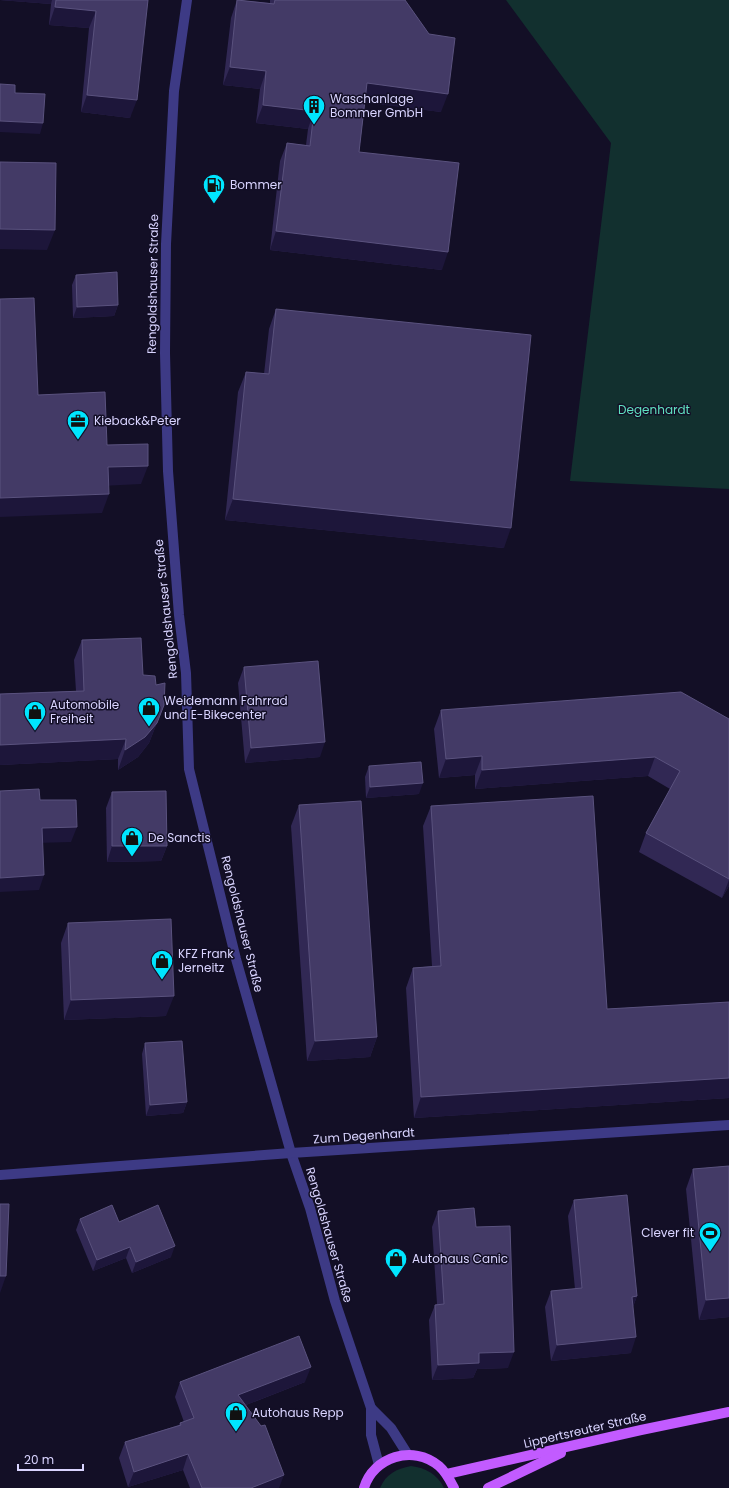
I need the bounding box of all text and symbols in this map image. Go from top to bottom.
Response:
place label: Waschanlage Bommer GmbH [330,90,423,121]
building icon: Waschanlage Bommer GmbH [301,93,327,126]
fuel station icon: Bommer [201,172,227,205]
place label: Bommer [230,176,282,193]
street label: Rengoldshauser Straße [143,214,162,354]
park label: Degenhardt [618,401,690,418]
office icon: Kieback&Peter [65,408,91,441]
place label: Kieback&Peter [94,412,181,429]
street label: Rengoldshauser Straße [150,539,181,680]
place label: Weidemann Fahrrad und E-Bikecenter [164,692,288,723]
shop icon: Weidemann Fahrrad und E-Bikecenter [136,695,162,728]
place label: Automobile Freiheit [50,696,119,727]
shop icon: Automobile Freiheit [22,699,48,732]
shop icon: De Sanctis [119,825,145,858]
place label: De Sanctis [148,829,211,846]
street label: Rengoldshauser Straße [217,854,268,994]
place label: KFZ Frank Jerneitz [178,945,234,976]
shop icon: KFZ Frank Jerneitz [149,948,175,981]
street label: Zum Degenhardt [313,1123,415,1148]
street label: Rengoldshauser Straße [302,1165,357,1305]
sports icon: Clever fit [697,1220,723,1253]
place label: Clever fit [641,1224,694,1241]
shop icon: Autohaus Canic [383,1246,409,1279]
place label: Autohaus Canic [412,1250,508,1267]
shop icon: Autohaus Repp [223,1400,249,1433]
place label: Autohaus Repp [252,1404,344,1421]
street label: Lippertsreuter Straße [522,1407,648,1452]
scale bar [18,1446,83,1472]
text: 20 m [24,1451,54,1468]

